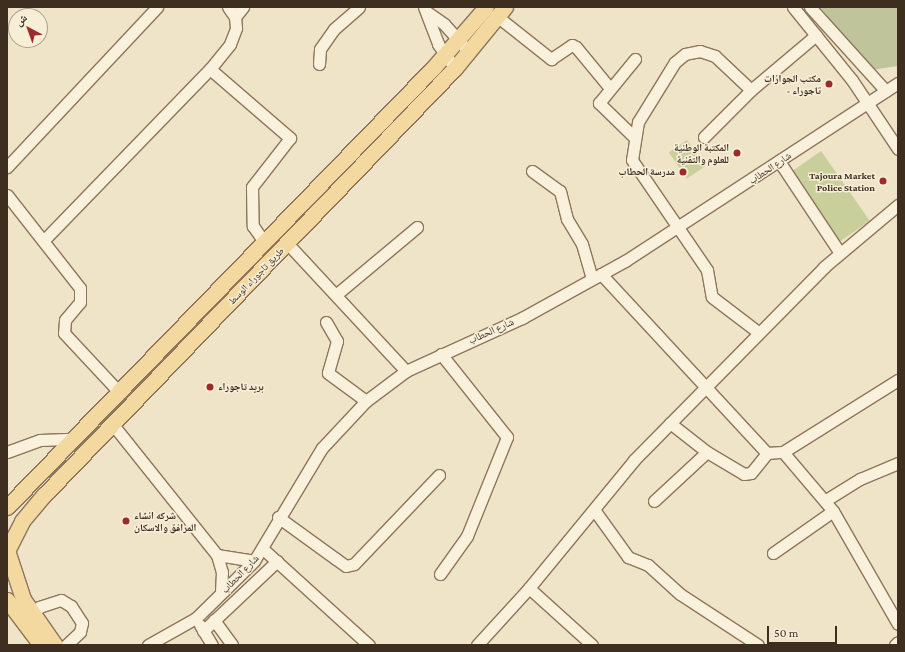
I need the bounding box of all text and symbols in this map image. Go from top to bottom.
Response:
north arrow [8,8,48,48]
text: ش [12,11,29,28]
place label: مكتب الجوازات - تاجوراء [764,72,821,96]
marker: مكتب الجوازات - تاجوراء [824,79,834,89]
place label: المكتبة الوطنية للعلوم والتقنية [674,141,729,164]
marker: المكتبة الوطنية للعلوم والتقنية [732,148,742,158]
street label: شارع الحطاب [747,149,793,187]
place label: مدرسة الحطاب [618,166,675,178]
marker: مدرسة الحطاب [678,167,688,177]
place label: Tajoura Market Police Station [809,169,875,192]
marker: Tajoura Market Police Station [878,176,888,186]
street label: طريق تاجوراء الوسط [226,245,286,307]
street label: شارع الحطاب [466,316,516,346]
place label: بريد تاجوراء [218,381,264,393]
marker: بريد تاجوراء [205,382,215,392]
place label: شركه انشاء المرافق والاسكان [134,509,196,532]
marker: شركه انشاء المرافق والاسكان [121,516,131,526]
street label: شارع الحطاب [219,552,261,596]
scale bar [769,618,839,644]
text: 50 m [774,626,798,640]

